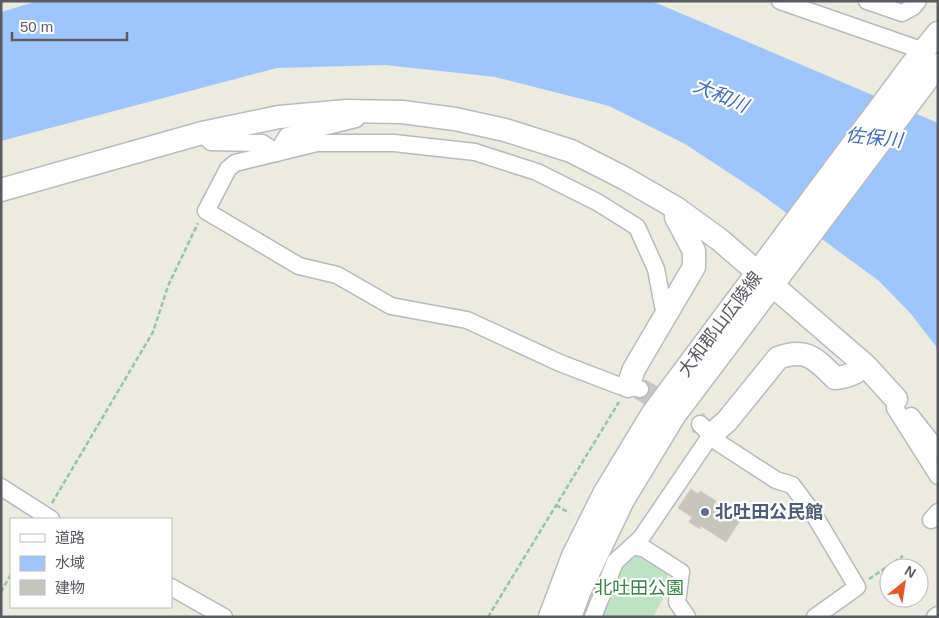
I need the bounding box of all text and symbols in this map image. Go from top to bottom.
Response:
scale bar [12,10,128,42]
text: 50 m [20,18,53,35]
water label: 大和川 [690,75,753,117]
water label: 佐保川 [844,124,905,151]
street label: 大和郡山広陵線 [674,268,766,380]
place label: 北吐田公民館 [715,502,823,522]
marker: 北吐田公民館 [699,506,711,518]
legend [10,518,172,608]
text: 道路 [55,529,85,546]
text: 水域 [55,554,85,571]
north arrow [879,558,929,608]
text: N [902,562,919,581]
park label: 北吐田公園 [594,578,684,598]
text: 建物 [55,579,85,596]

